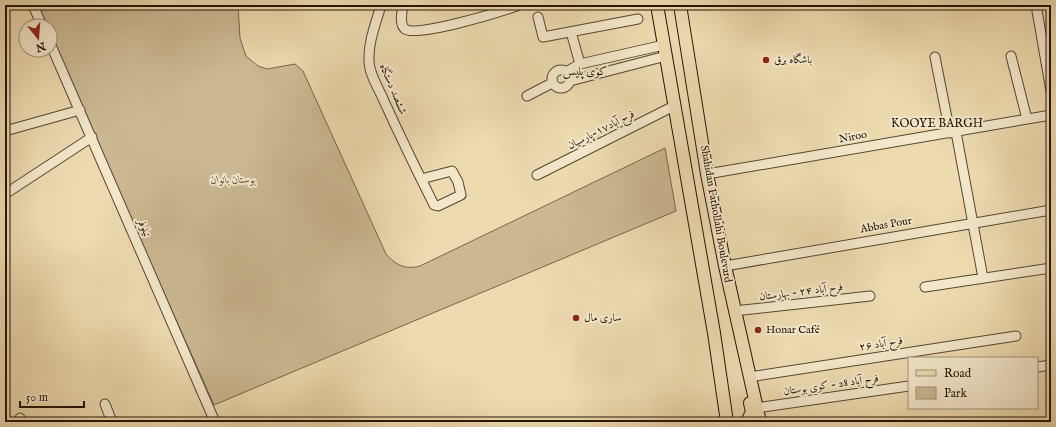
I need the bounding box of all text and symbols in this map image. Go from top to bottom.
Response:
north arrow [18,18,58,58]
text: N [34,38,48,55]
place label: باشگاه برق [774,52,812,67]
marker: باشگاه برق [761,55,771,65]
street label: ششصد دستگاه [376,61,411,117]
district label: کوی پلیس [563,64,607,80]
street label: فرح آباد۱۷-پارسیان [565,106,638,156]
district label: KOOYE BARGH [891,116,983,131]
street label: Niroo [838,128,868,146]
street label: Shahidan Fathollahi Boulevard [697,144,735,284]
park label: بوستان بانوان [210,173,256,187]
street label: Abbas Pour [858,214,913,237]
street label: نیلوفر [134,216,154,239]
street label: فرح آباد ۲۴ - بهارستان [758,279,844,307]
place label: ساری مال [584,311,621,325]
marker: ساری مال [571,313,581,323]
place label: Honar Café [766,323,820,337]
marker: Honar Café [753,325,763,335]
street label: فرح آباد ۲۶ [858,333,904,357]
legend [908,357,1038,409]
text: Road [944,366,972,381]
street label: فرح آباد 28 - کوی بوستان [782,370,880,402]
scale bar [20,383,84,409]
text: Park [944,386,967,401]
text: 50 m [26,390,48,405]

